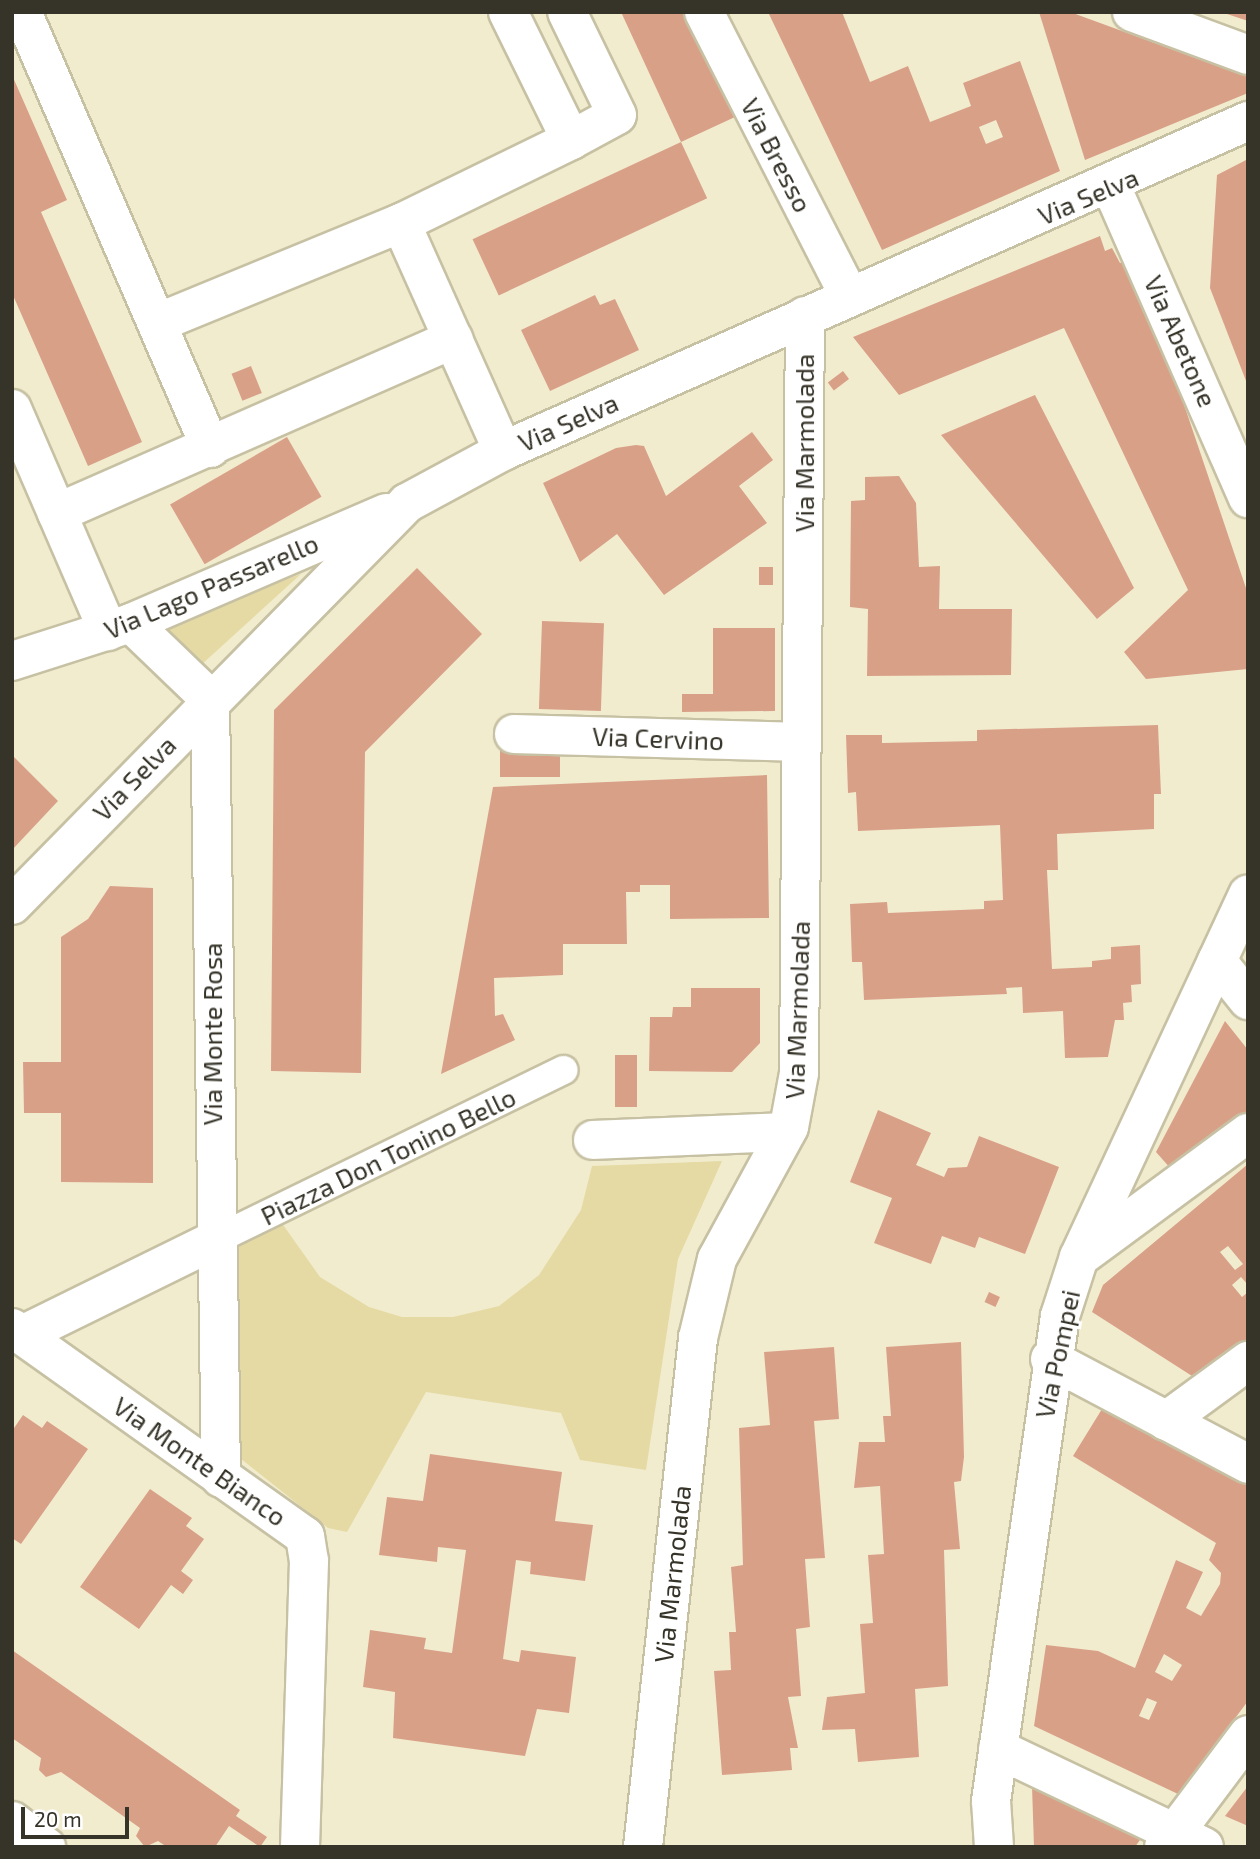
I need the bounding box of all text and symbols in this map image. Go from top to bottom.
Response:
street label: Via Bresso [735,93,819,217]
street label: Via Selva [1033,161,1143,231]
street label: Via Abetone [1138,270,1224,412]
street label: Via Marmolada [788,354,820,532]
street label: Via Selva [513,386,623,458]
street label: Via Lago Passarello [99,527,323,645]
street label: Via Cervino [592,720,724,756]
street label: Via Selva [86,729,182,827]
street label: Via Marmolada [778,920,816,1100]
street label: Via Monte Rosa [196,943,228,1125]
street label: Piazza Don Tonino Bello [255,1081,521,1231]
street label: Via Pompei [1028,1287,1086,1421]
street label: Via Monte Bianco [108,1390,292,1532]
street label: Via Marmolada [647,1484,697,1664]
scale bar [24,1792,133,1836]
text: 20 m [34,1806,82,1831]

